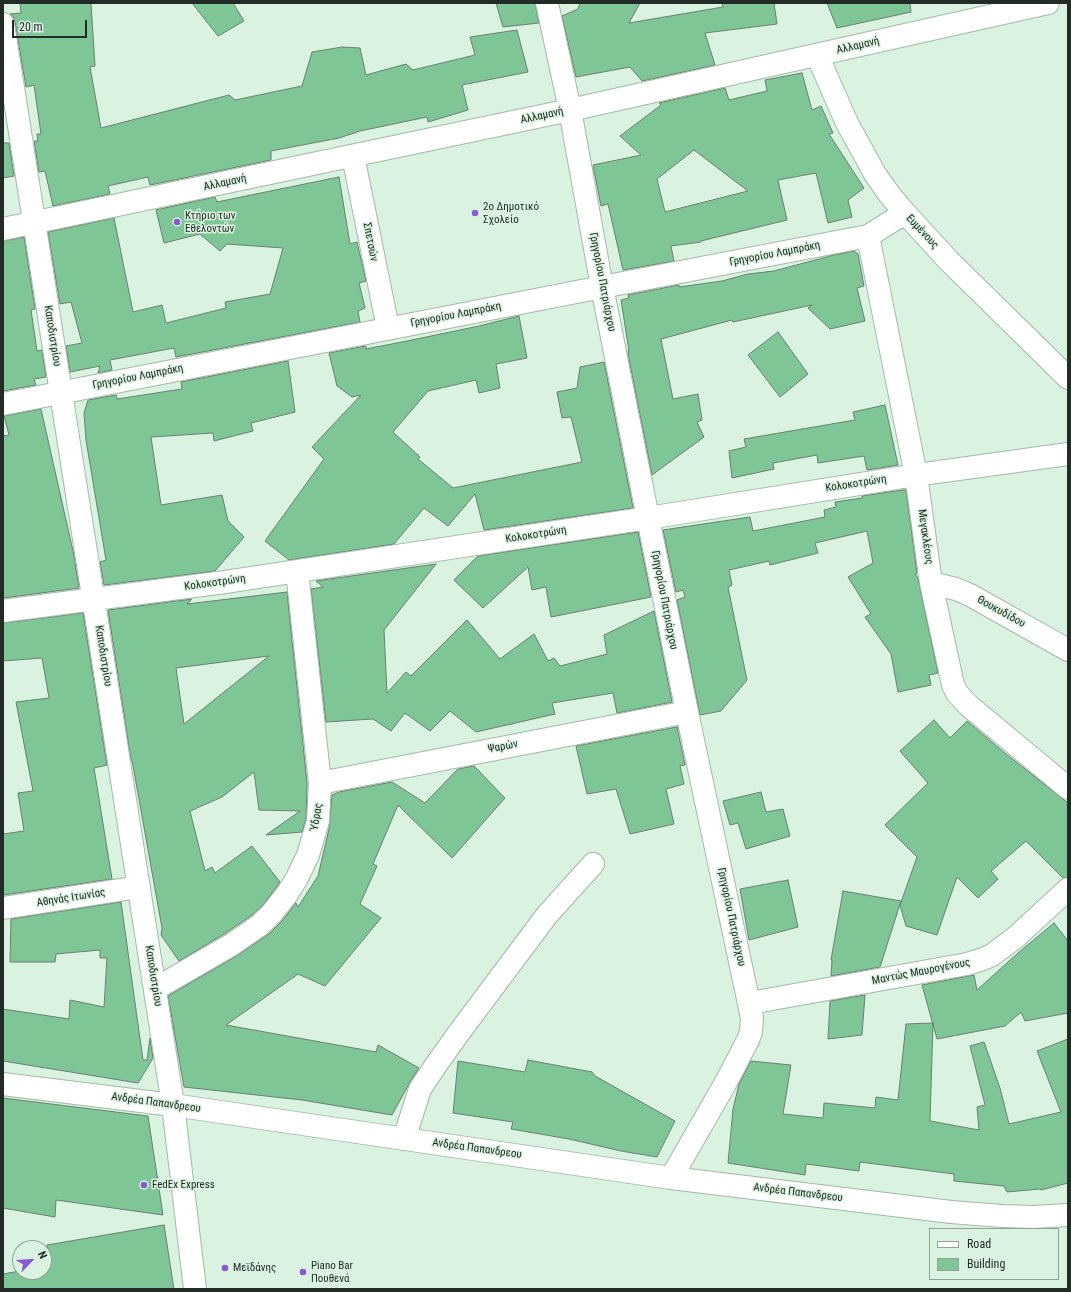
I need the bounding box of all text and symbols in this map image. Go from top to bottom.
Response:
scale bar [14,12,89,38]
text: 20 m [19,20,43,34]
street label: Αλλαμανή [835,35,881,57]
street label: Αλλαμανή [519,105,565,127]
street label: Αλλαμανή [202,172,248,194]
place label: 2ο Δημοτικό Σχολείο [483,200,539,226]
marker: 2ο Δημοτικό Σχολείο [470,208,480,218]
place label: Κτήριο των Εθελοντών [185,209,236,235]
street label: Ευμένους [903,212,941,252]
marker: Κτήριο των Εθελοντών [172,217,182,227]
street label: Σπετσών [360,221,380,263]
street label: Γρηγορίου Πατριάρχου [586,231,618,333]
street label: Γρηγορίου Λαμπράκη [729,239,821,269]
street label: Γρηγορίου Λαμπράκη [410,300,502,330]
street label: Καποδιστρίου [41,305,63,367]
street label: Γρηγορίου Λαμπράκη [92,362,184,392]
street label: Κολοκοτρώνη [825,473,887,495]
street label: Μεγακλέους [915,509,935,565]
street label: Κολοκοτρώνη [505,524,567,546]
street label: Γρηγορίου Πατριάρχου [648,549,680,651]
street label: Κολοκοτρώνη [184,572,246,594]
street label: Θουκυδίδου [975,593,1027,631]
street label: Καποδιστρίου [92,625,114,687]
street label: Ψαρών [487,738,519,756]
street label: Ύδρας [308,802,326,832]
street label: Γρηγορίου Πατριάρχου [714,866,748,968]
street label: Αθηνάς Ιτωνίας [36,886,106,910]
street label: Καποδιστρίου [142,945,164,1007]
street label: Μαντώς Μαυρογένους [871,956,971,988]
street label: Ανδρέα Παπανδρεου [111,1090,201,1116]
street label: Ανδρέα Παπανδρεου [432,1136,522,1162]
place label: FedEx Express [152,1178,215,1192]
marker: FedEx Express [139,1180,149,1190]
street label: Ανδρέα Παπανδρεου [753,1181,843,1205]
legend [929,1228,1059,1280]
text: Road [967,1237,991,1251]
north arrow [12,1240,52,1280]
text: N [35,1249,50,1261]
text: Building [967,1257,1005,1271]
place label: Piano Bar Πουθενά [311,1259,353,1285]
place label: Μεϊδάνης [233,1261,276,1275]
marker: Μεϊδάνης [220,1263,230,1273]
marker: Piano Bar Πουθενά [298,1267,308,1277]

